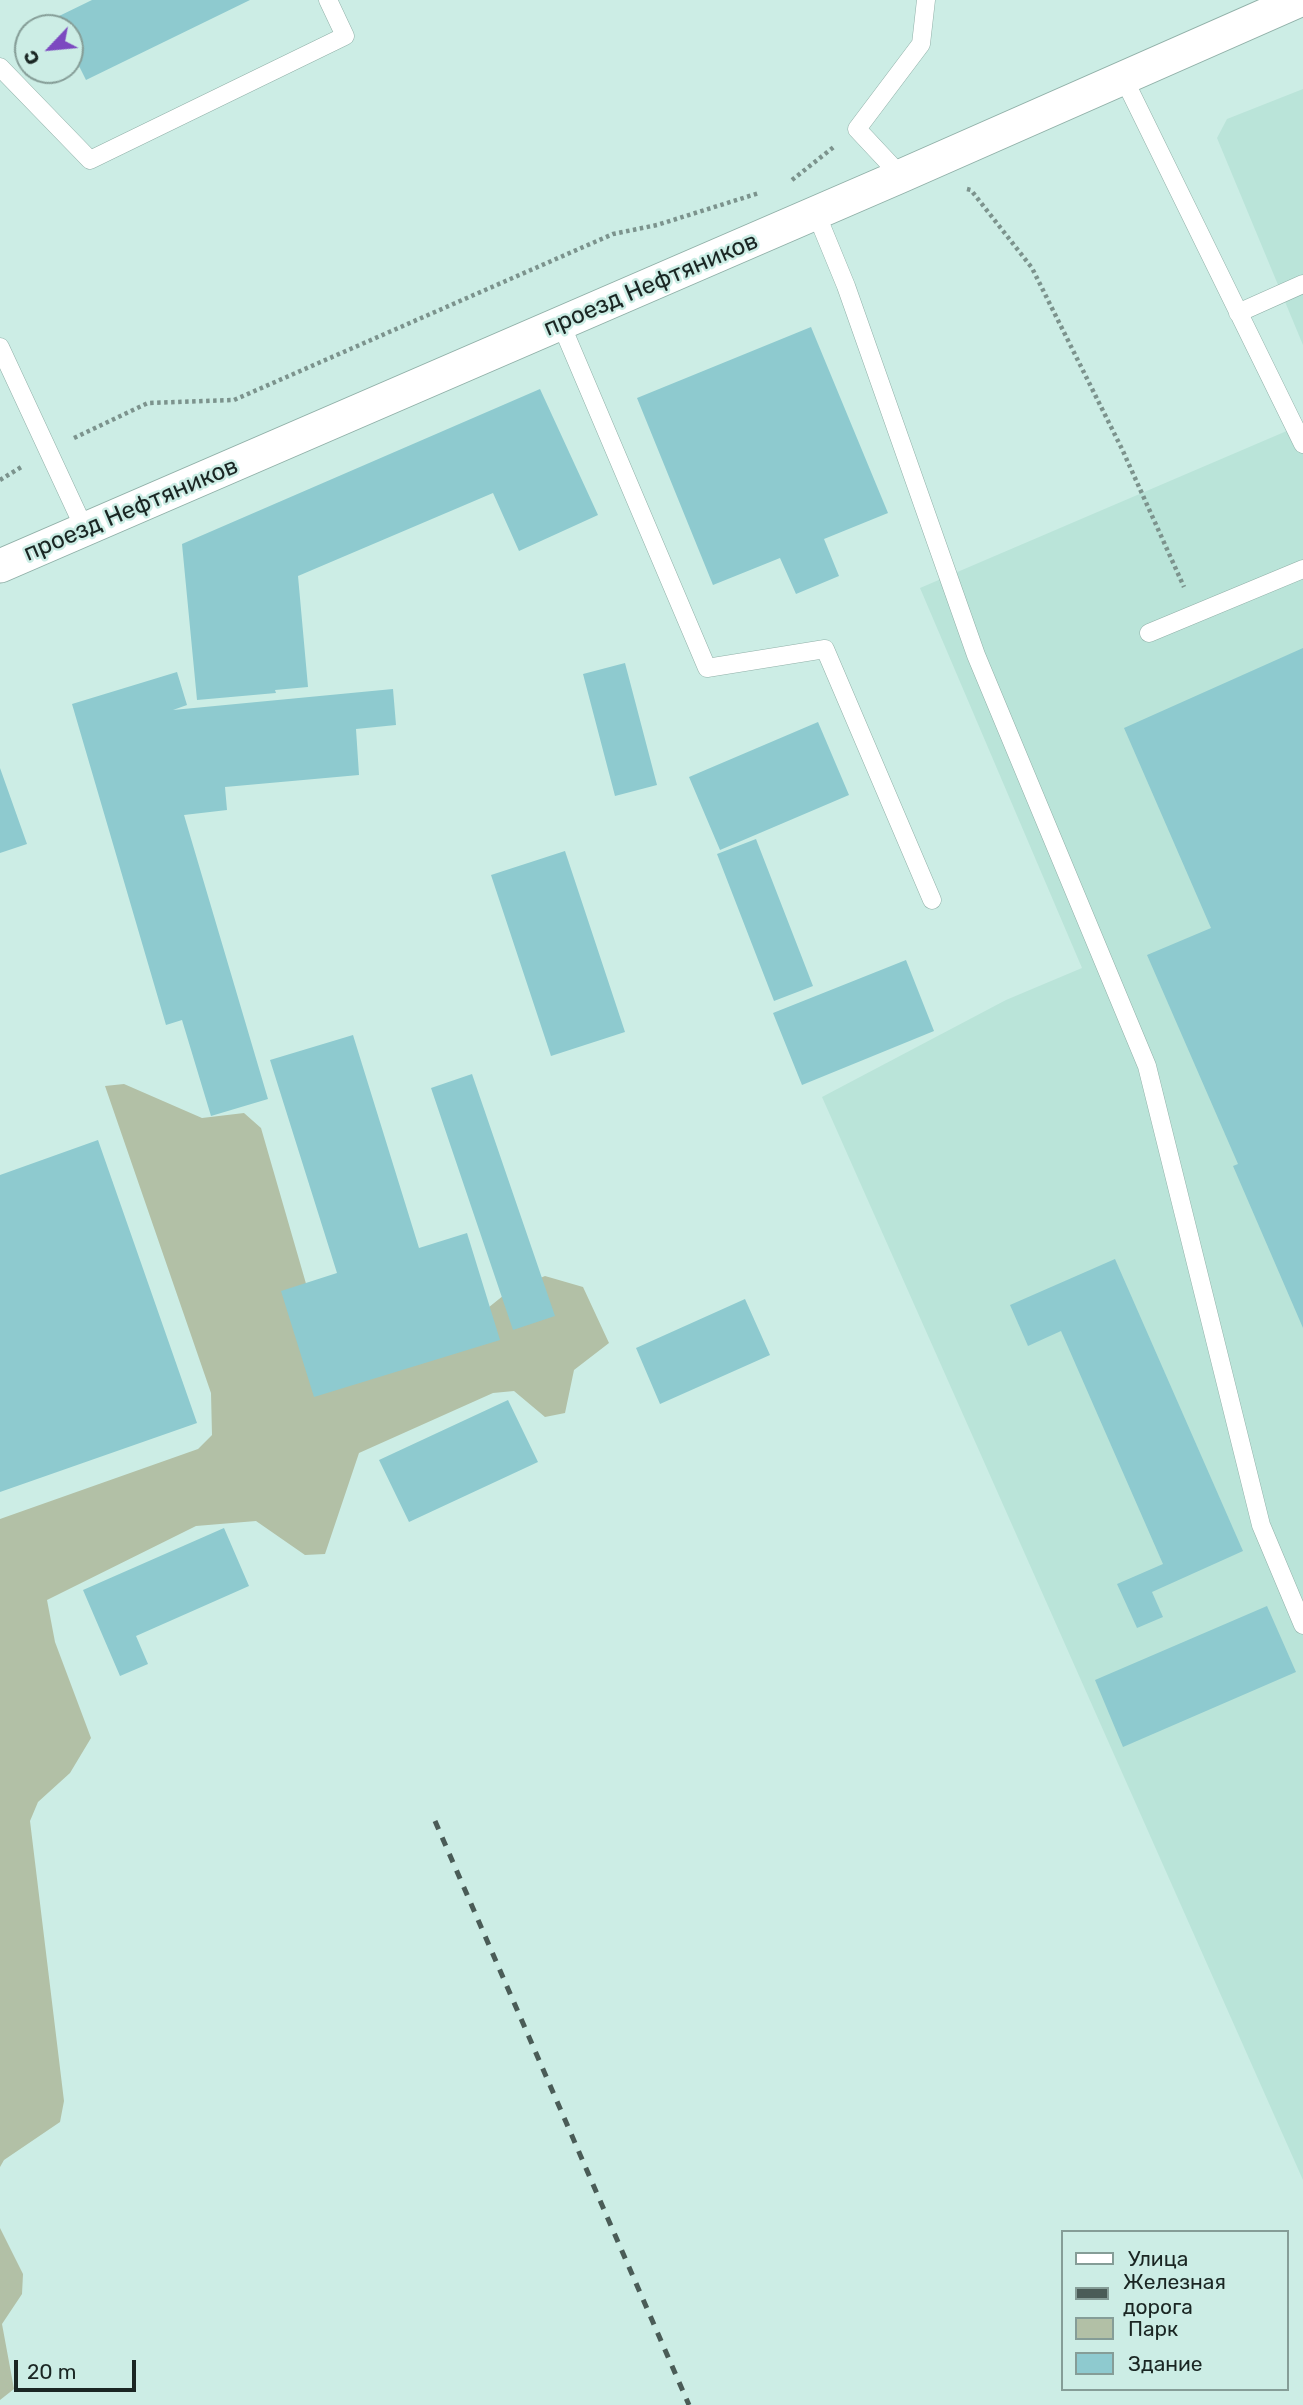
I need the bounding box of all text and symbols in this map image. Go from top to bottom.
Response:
north arrow [14,14,84,84]
text: С [18,47,45,69]
street label: проезд Нефтяников [539,227,763,343]
street label: проезд Нефтяников [19,452,243,568]
legend [1062,2230,1289,2391]
text: Улица [1128,2246,1188,2271]
text: Железная дорога [1123,2269,1226,2319]
text: Парк [1128,2316,1178,2341]
scale bar [18,2346,140,2390]
text: Здание [1128,2351,1203,2376]
text: 20 m [27,2359,76,2384]

